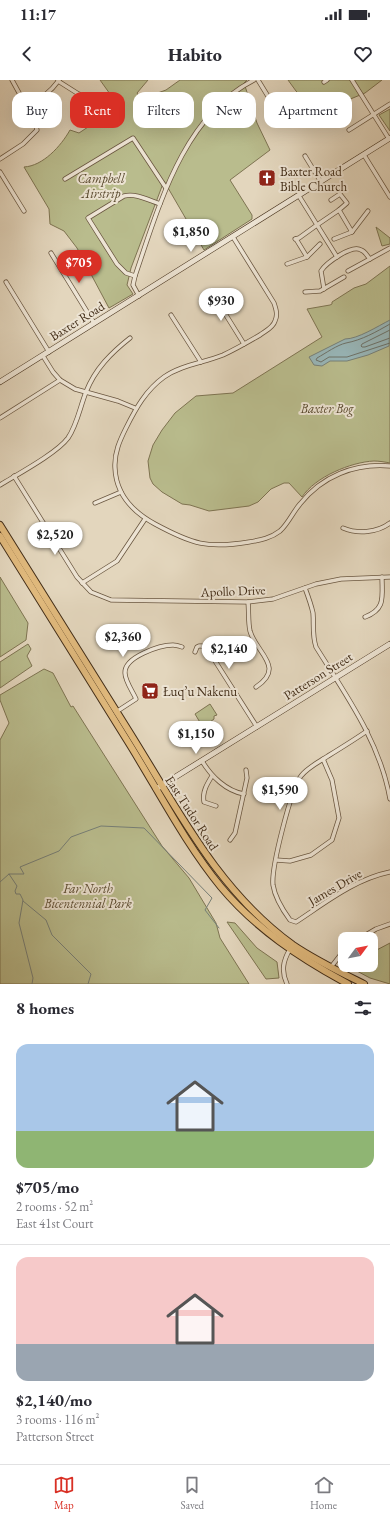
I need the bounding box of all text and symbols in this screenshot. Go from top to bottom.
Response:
text: 11:17 [20,5,56,24]
icon: back [16,43,38,65]
text: Habito [168,43,222,66]
icon: heart [352,43,374,65]
chip: Buy [12,92,62,128]
chip: Rent [70,92,125,128]
chip: Filters [133,92,194,128]
chip: New [202,92,256,128]
chip: Apartment [264,92,352,128]
place label: Baxter Road Bible Church [280,163,348,195]
church icon: Baxter Road Bible Church [257,168,277,188]
park label: Campbell Airstrip [77,170,125,202]
pin: $1,850 [158,219,224,253]
text: $1,850 [173,223,209,240]
pin: $705 [55,250,103,284]
text: $705 [66,254,92,271]
pin: $930 [197,288,245,322]
text: $930 [208,292,234,309]
street label: Baxter Road [46,297,108,345]
park label: Baxter Bog [299,400,354,417]
pin: $2,520 [22,522,88,556]
text: $2,520 [37,526,73,543]
street label: Apollo Drive [199,581,266,601]
pin: $2,360 [90,624,156,658]
text: $2,360 [105,628,141,645]
pin: $2,140 [196,636,262,670]
text: $2,140 [211,640,247,657]
street label: Patterson Street [280,648,356,704]
supermarket icon: Łuq’u Nakenu [140,681,160,701]
place label: Łuq’u Nakenu [163,683,237,700]
pin: $1,150 [163,721,229,755]
text: $1,150 [178,725,214,742]
street label: East Tudor Road [162,772,223,854]
pin: $1,590 [247,777,313,811]
text: $1,590 [262,781,298,798]
street label: James Drive [304,865,365,910]
park label: Far North Bicentennial Park [43,880,132,912]
north arrow [338,932,378,972]
map controls [338,932,378,972]
text: 8 homes [16,997,74,1019]
icon: filters [352,997,374,1019]
icon: home [159,1070,231,1142]
text: $705/mo [16,1176,79,1198]
text: 2 rooms · 52 m² [16,1198,93,1215]
text: East 41st Court [16,1215,93,1232]
icon: home [159,1283,231,1355]
text: $2,140/mo [16,1389,92,1411]
text: 3 rooms · 116 m² [16,1411,100,1428]
text: Patterson Street [16,1428,94,1445]
tab: Map [53,1474,75,1512]
tab: Saved [181,1474,204,1512]
tab: Home [310,1474,337,1512]

